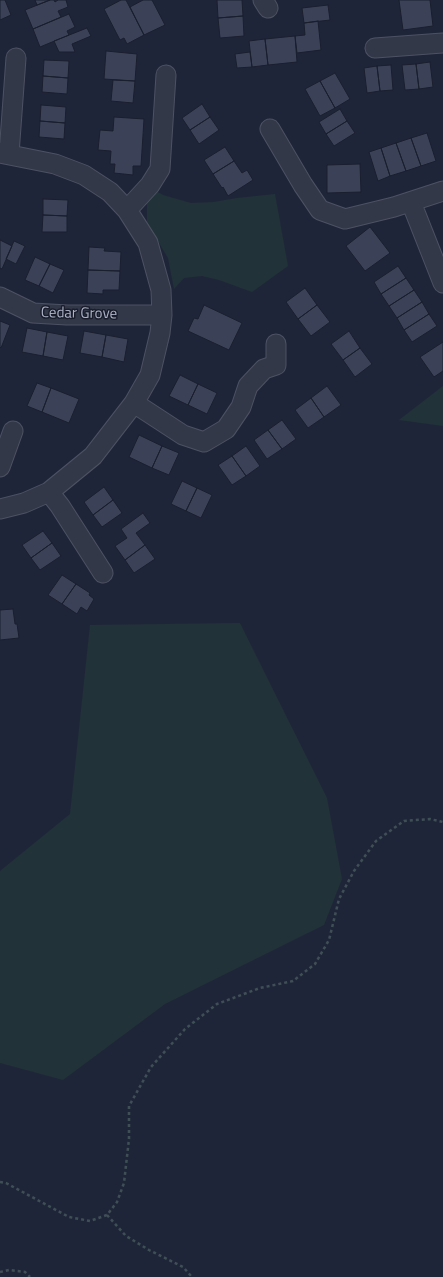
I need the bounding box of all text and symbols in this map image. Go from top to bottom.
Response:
street label: Cedar Grove [41,304,117,324]

